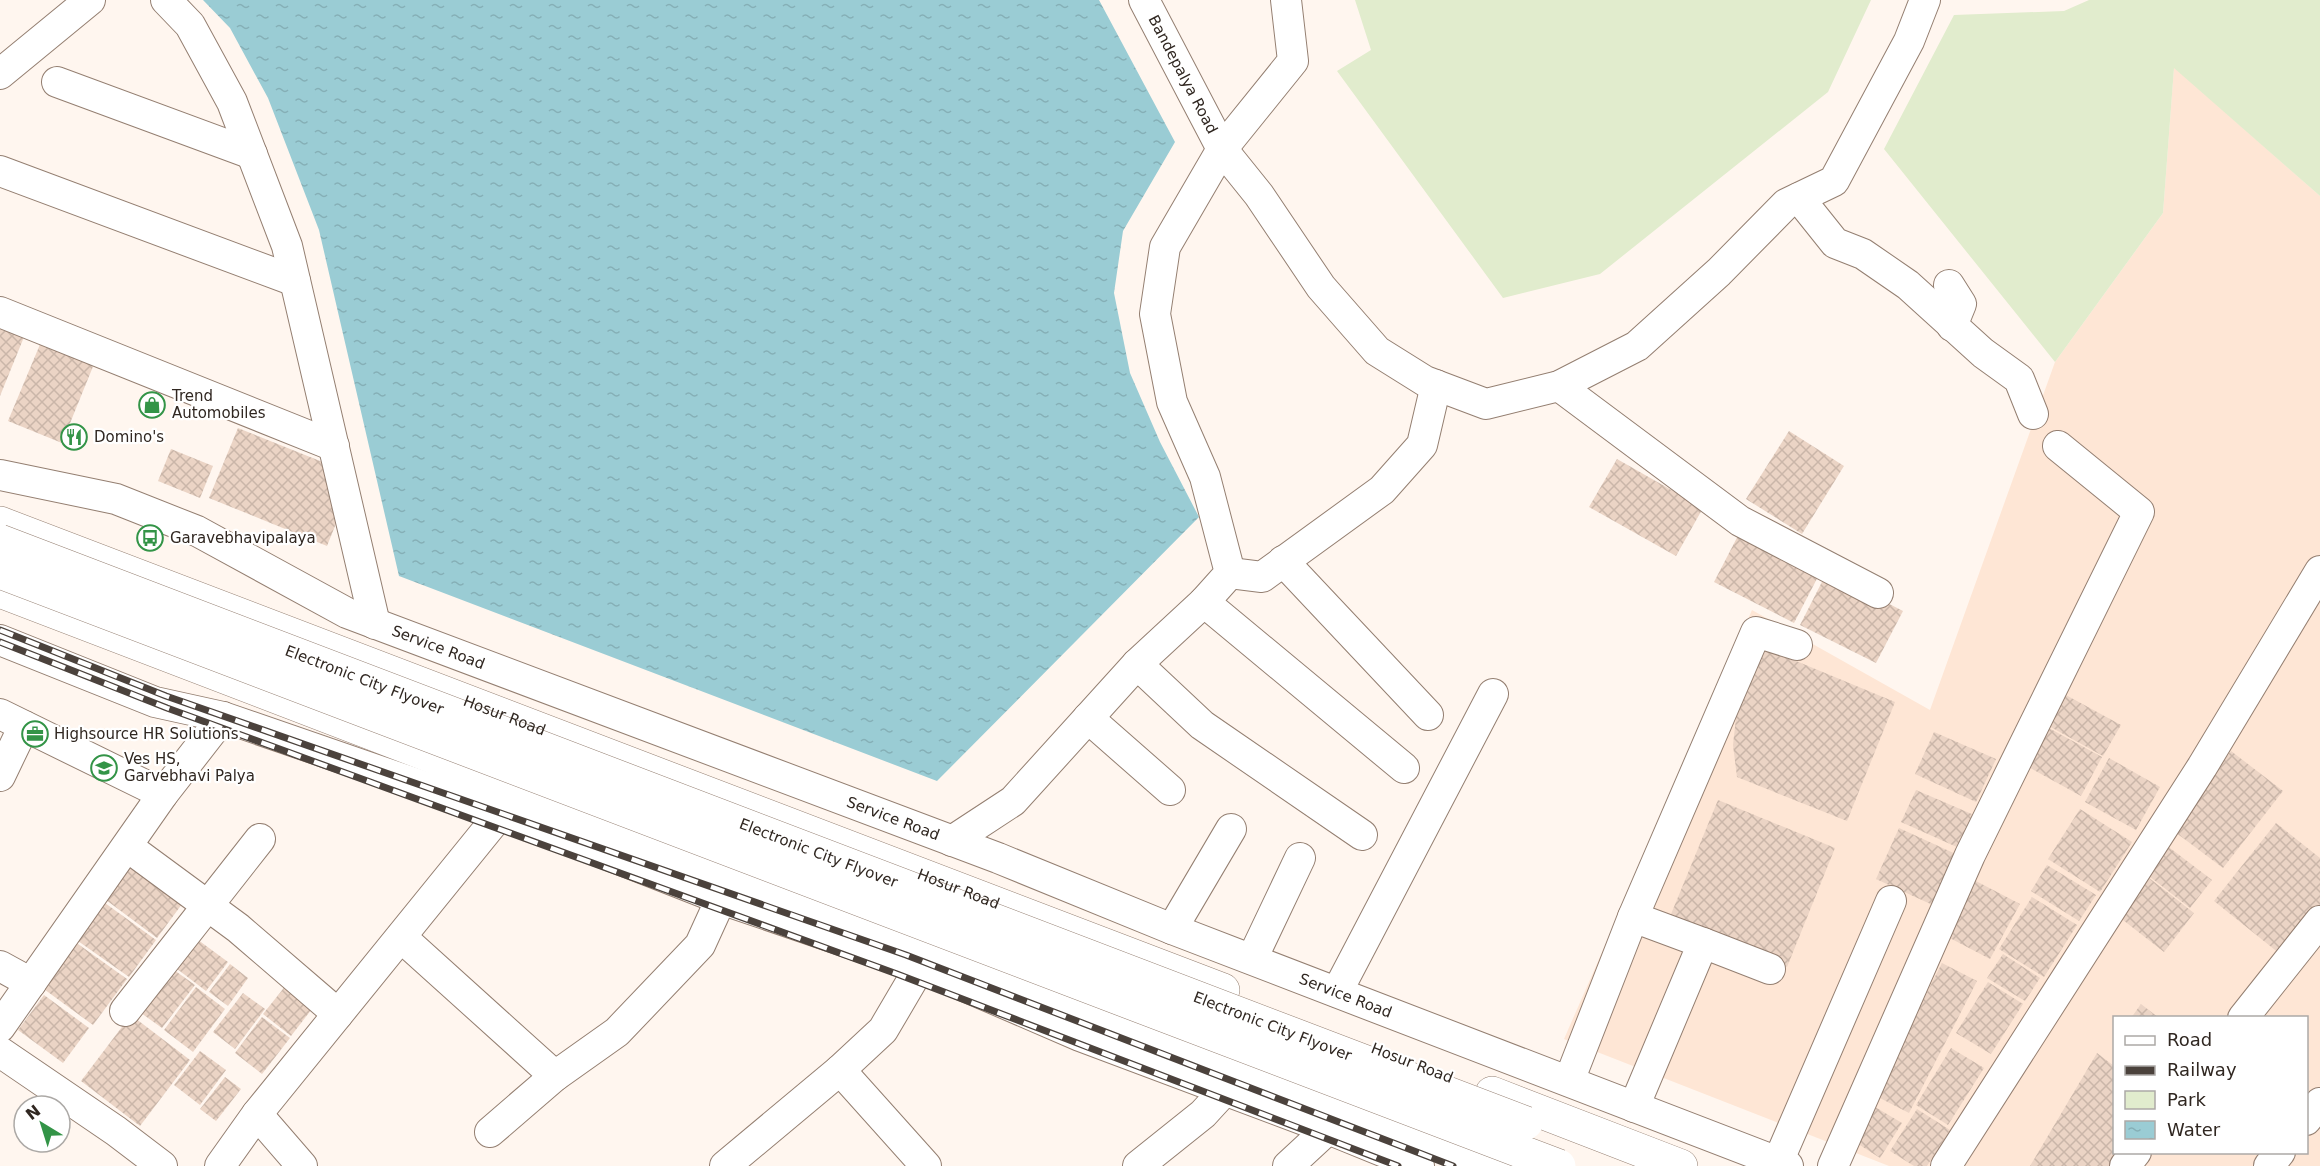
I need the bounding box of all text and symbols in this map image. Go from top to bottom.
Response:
street label: Bandepalya Road [1145,12,1221,137]
place label: Trend Automobiles [171,387,266,422]
shop icon: Trend Automobiles [137,390,167,420]
restaurant icon: Domino's [59,422,89,452]
place label: Domino's [94,428,164,446]
bus stop icon: Garavebhavipalaya [135,523,165,553]
place label: Garavebhavipalaya [170,529,316,547]
street label: Service Road [389,622,487,673]
street label: Electronic City Flyover [283,642,447,719]
street label: Hosur Road [461,692,548,739]
office icon: Highsource HR Solutions [20,719,50,749]
place label: Highsource HR Solutions [54,725,239,743]
place label: Ves HS, Garvebhavi Palya [124,750,255,785]
school or university icon: Ves HS, Garvebhavi Palya [89,753,119,783]
street label: Service Road [844,793,942,844]
street label: Electronic City Flyover [737,815,901,892]
street label: Hosur Road [915,865,1002,913]
street label: Service Road [1297,970,1395,1022]
street label: Electronic City Flyover [1191,988,1355,1065]
legend [2113,1016,2308,1154]
text: Road [2167,1029,2212,1050]
street label: Hosur Road [1368,1039,1456,1087]
text: Railway [2167,1059,2237,1080]
text: Park [2167,1089,2206,1110]
north arrow [12,1094,72,1154]
text: N [22,1101,44,1124]
text: Water [2167,1119,2221,1140]

